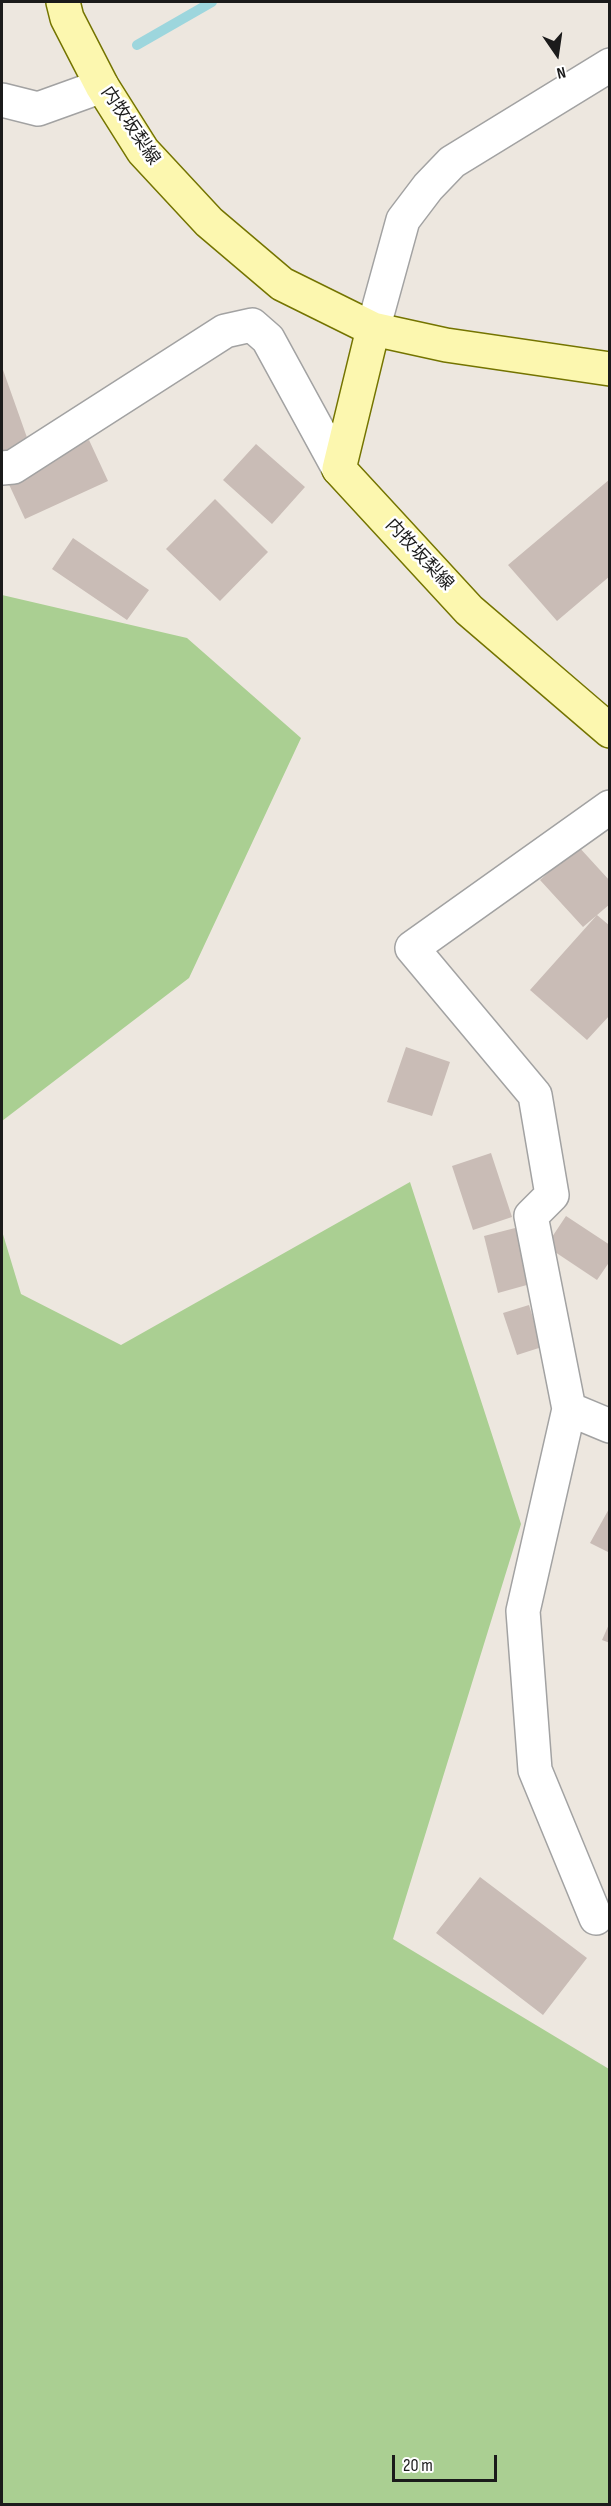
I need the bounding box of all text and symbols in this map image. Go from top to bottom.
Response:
north arrow [527,24,587,84]
text: N [555,62,567,82]
street label: 内牧坂梨線 [96,83,164,169]
street label: 内牧坂梨線 [380,515,458,595]
scale bar [395,2443,500,2481]
text: 20 m [403,2455,433,2476]

